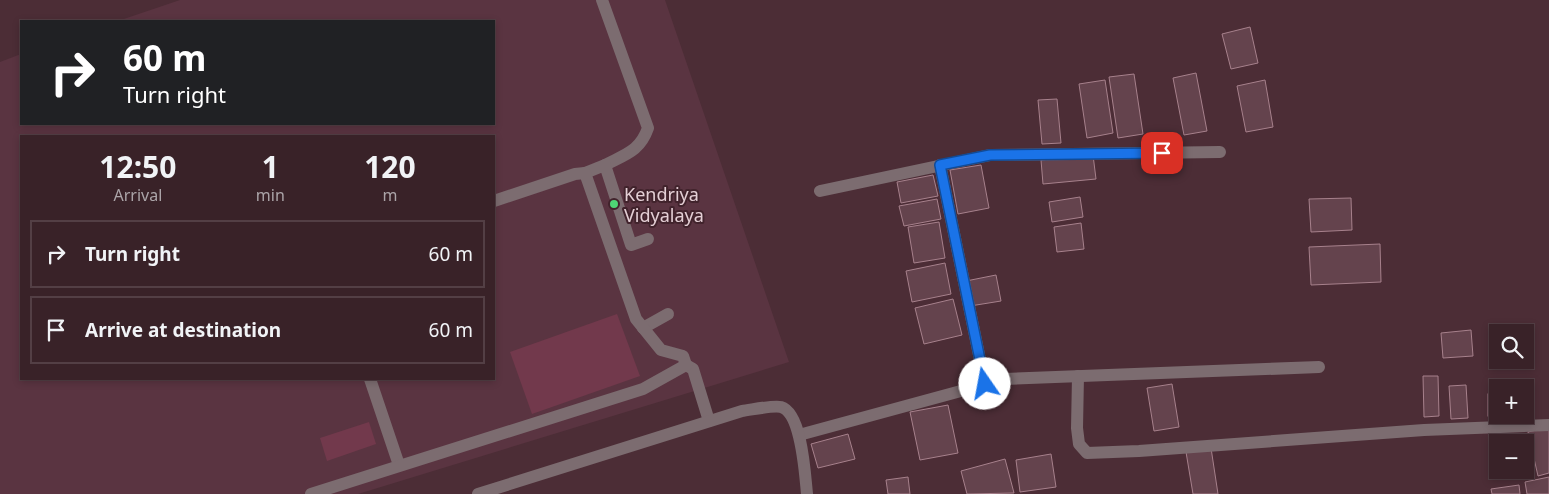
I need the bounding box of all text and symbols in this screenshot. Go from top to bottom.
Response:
text: 60 m [123,34,206,81]
icon: right [40,40,105,105]
text: Turn right [123,79,226,109]
pin [1141,132,1183,174]
icon: arrive [1148,139,1176,167]
text: 12:50 [99,146,176,187]
text: 1 [262,146,279,187]
text: 120 [364,146,416,187]
place label: Kendriya Vidyalaya [624,182,704,227]
text: Arrival [113,184,162,206]
text: min [256,184,285,206]
text: m [382,184,397,206]
marker: Kendriya Vidyalaya [608,198,620,210]
icon: right [42,240,70,268]
text: Turn right [85,241,180,267]
text: 60 m [429,241,473,267]
icon: arrive [42,316,70,344]
text: Arrive at destination [85,317,281,343]
text: 60 m [429,317,473,343]
map controls [1489,324,1534,479]
button: search [1489,324,1534,369]
position arrow [958,357,1010,409]
button: + [1489,379,1534,424]
button: − [1489,434,1534,479]

